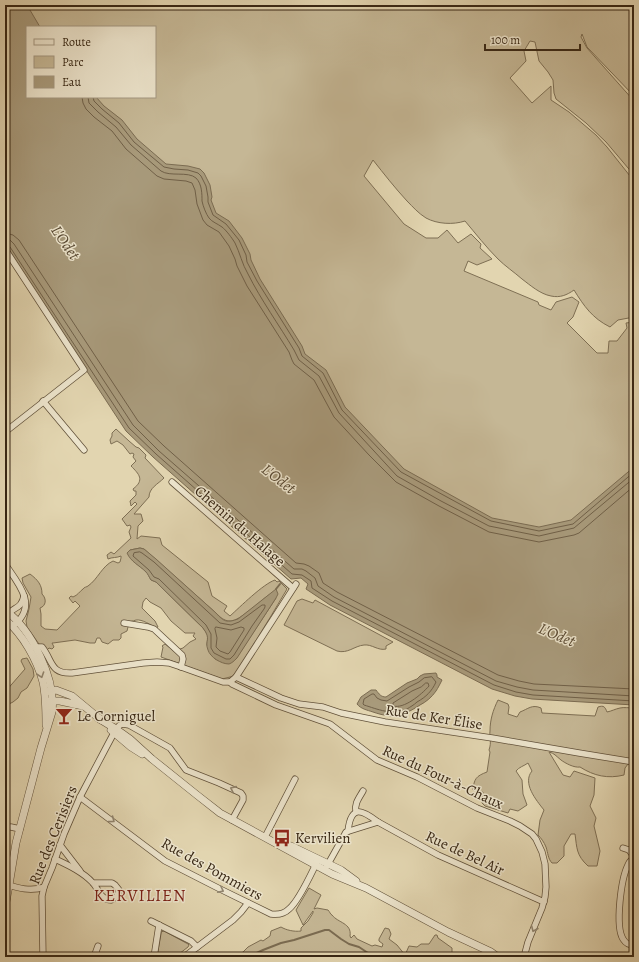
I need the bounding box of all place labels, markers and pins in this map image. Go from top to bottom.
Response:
bar icon: Le Corniguel [54,706,74,726]
place label: Le Corniguel [77,706,155,726]
bus stop icon: Kervilien [272,828,292,848]
place label: Kervilien [295,828,350,848]

